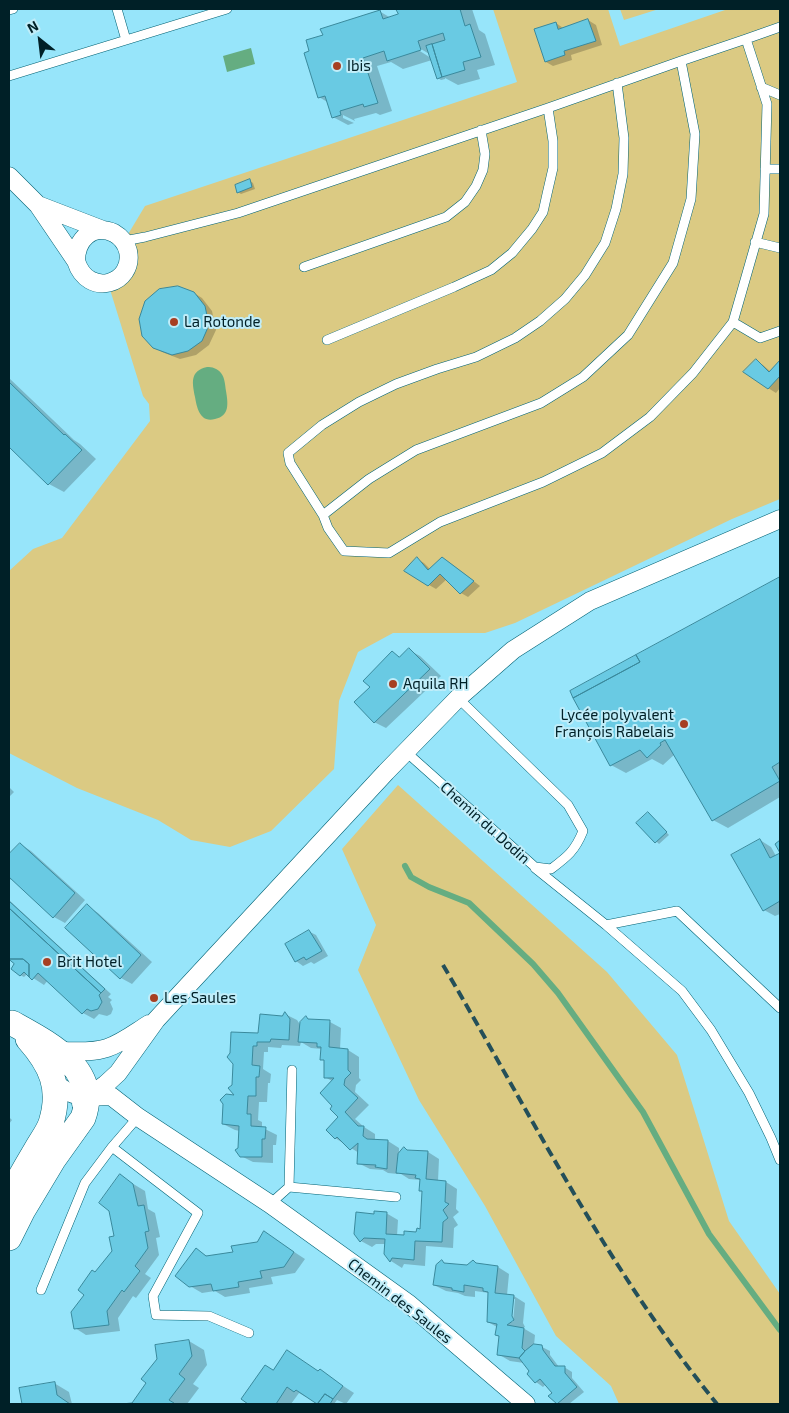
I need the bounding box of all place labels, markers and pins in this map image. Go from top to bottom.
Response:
place label: Ibis [347,57,371,75]
marker: Ibis [331,60,343,72]
place label: La Rotonde [184,313,261,331]
marker: La Rotonde [168,316,180,328]
place label: Aquila RH [403,675,468,693]
marker: Aquila RH [387,678,399,690]
place label: Lycée polyvalent François Rabelais [555,706,674,741]
marker: Lycée polyvalent François Rabelais [678,718,690,730]
place label: Brit Hotel [57,953,122,971]
marker: Brit Hotel [41,956,53,968]
place label: Les Saules [164,989,236,1007]
marker: Les Saules [148,992,160,1004]

